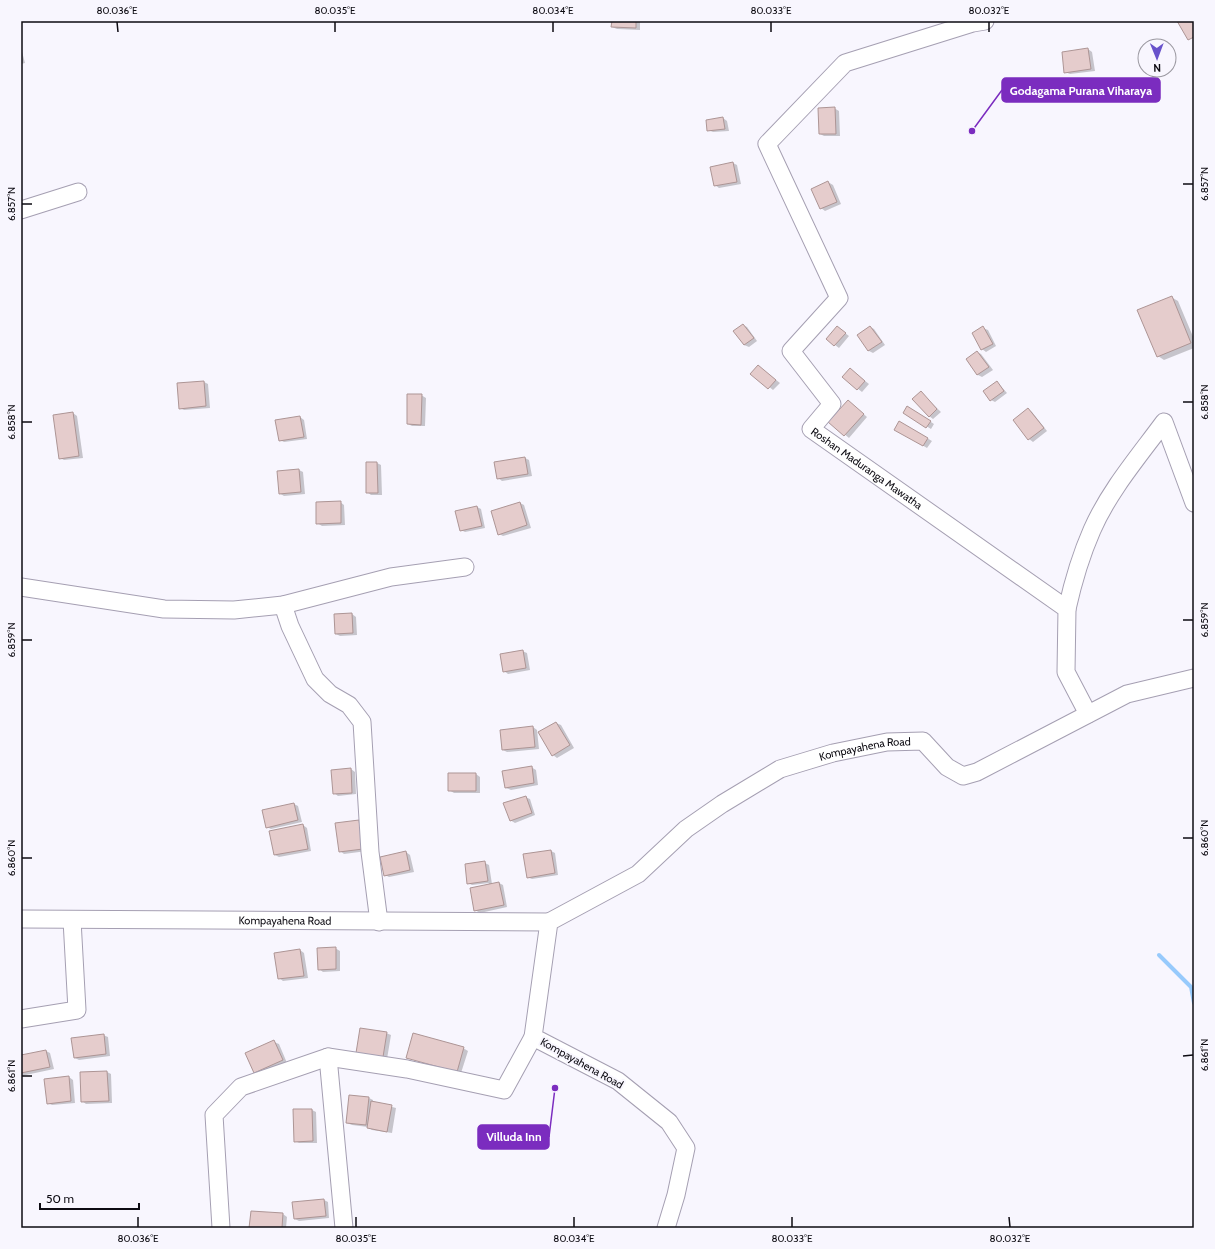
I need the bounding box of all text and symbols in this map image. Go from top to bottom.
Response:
text: 80.036°E [96,4,138,17]
text: 80.035°E [314,4,356,17]
text: 80.034°E [532,4,574,17]
text: 80.033°E [750,4,792,17]
text: 80.032°E [969,4,1010,17]
north arrow [1137,38,1177,78]
text: N [1153,61,1161,75]
callout: Godagama Purana Viharaya [1002,78,1160,102]
text: Godagama Purana Viharaya [1010,83,1152,98]
text: 6.857°N [1198,167,1211,201]
text: 6.857°N [5,187,18,221]
text: 6.858°N [1198,384,1211,420]
text: 6.858°N [5,404,18,440]
street label: Roshan Maduranga Mawatha [808,424,926,513]
text: 6.859°N [1198,603,1211,637]
text: 6.859°N [5,623,18,657]
street label: Kompayahena Road [817,734,911,764]
text: 6.860°N [1198,820,1211,856]
text: 6.860°N [5,840,18,876]
street label: Kompayahena Road [238,913,332,928]
street label: Kompayahena Road [538,1034,626,1092]
text: 6.861°N [1198,1039,1211,1071]
text: 6.861°N [5,1060,18,1092]
callout: Villuda Inn [478,1125,549,1149]
text: Villuda Inn [486,1129,542,1144]
scale bar [40,1185,139,1211]
text: 50 m [46,1191,74,1206]
text: 80.036°E [117,1232,159,1245]
text: 80.035°E [335,1232,377,1245]
text: 80.034°E [553,1232,595,1245]
text: 80.033°E [771,1232,813,1245]
text: 80.032°E [990,1232,1031,1245]

